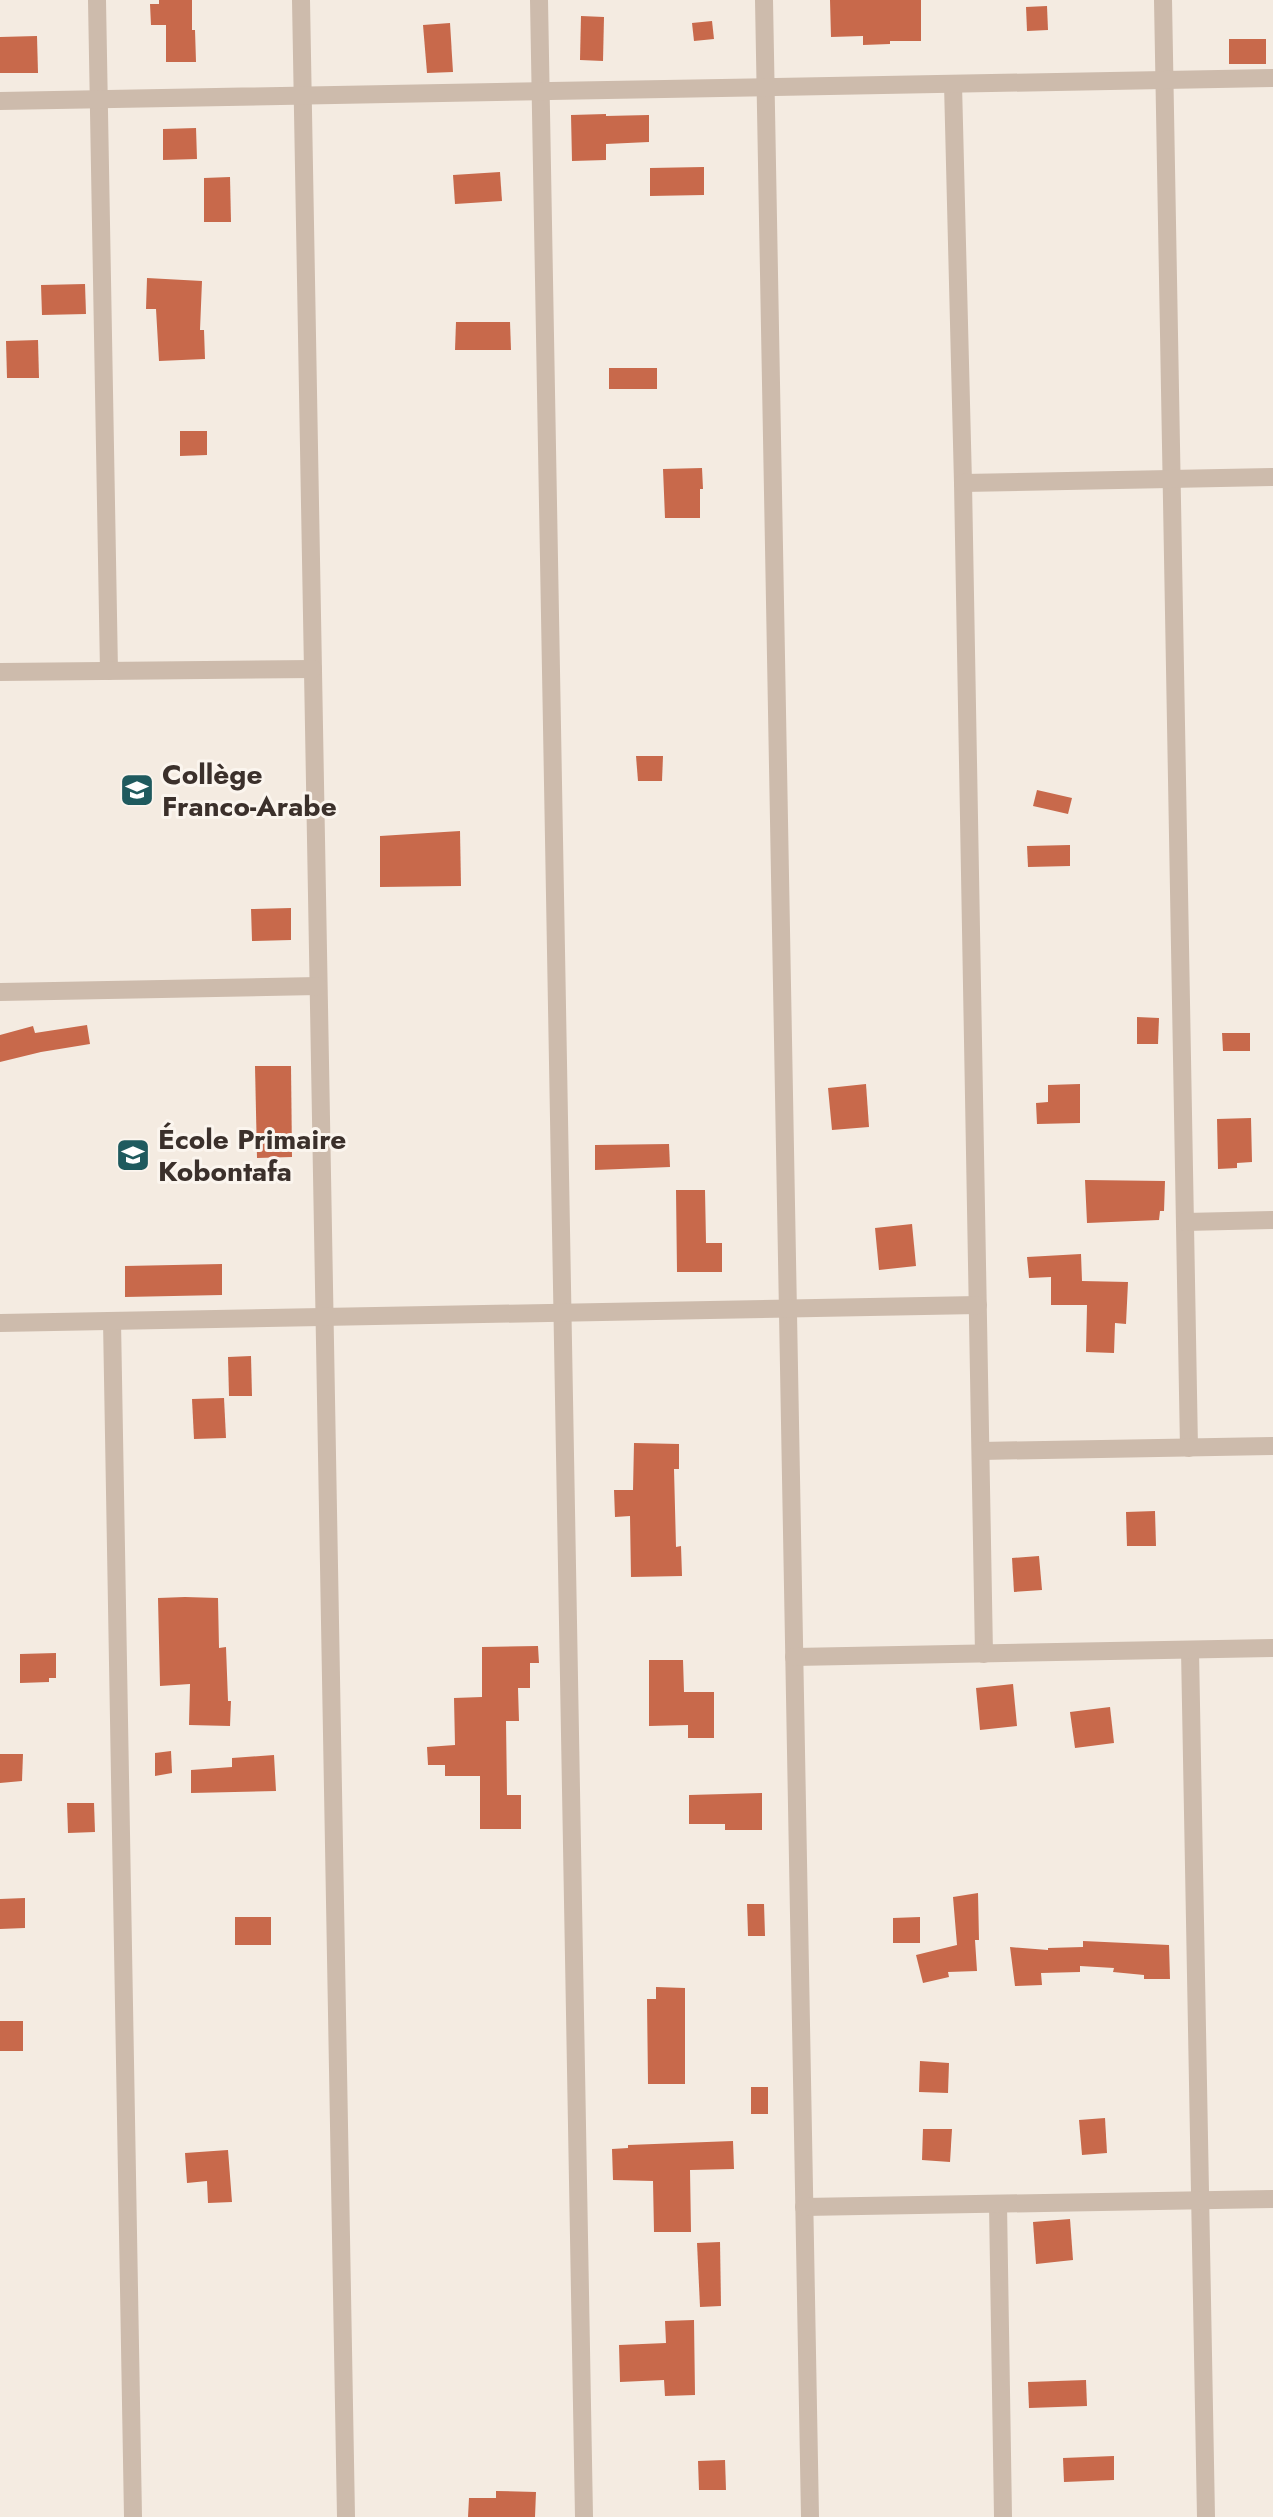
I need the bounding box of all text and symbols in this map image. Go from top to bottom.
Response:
place label: Collège Franco-Arabe [162,754,337,827]
school or university icon: Collège Franco-Arabe [118,771,156,809]
place label: École Primaire Kobontafa [158,1119,346,1192]
school or university icon: École Primaire Kobontafa [114,1136,152,1174]

